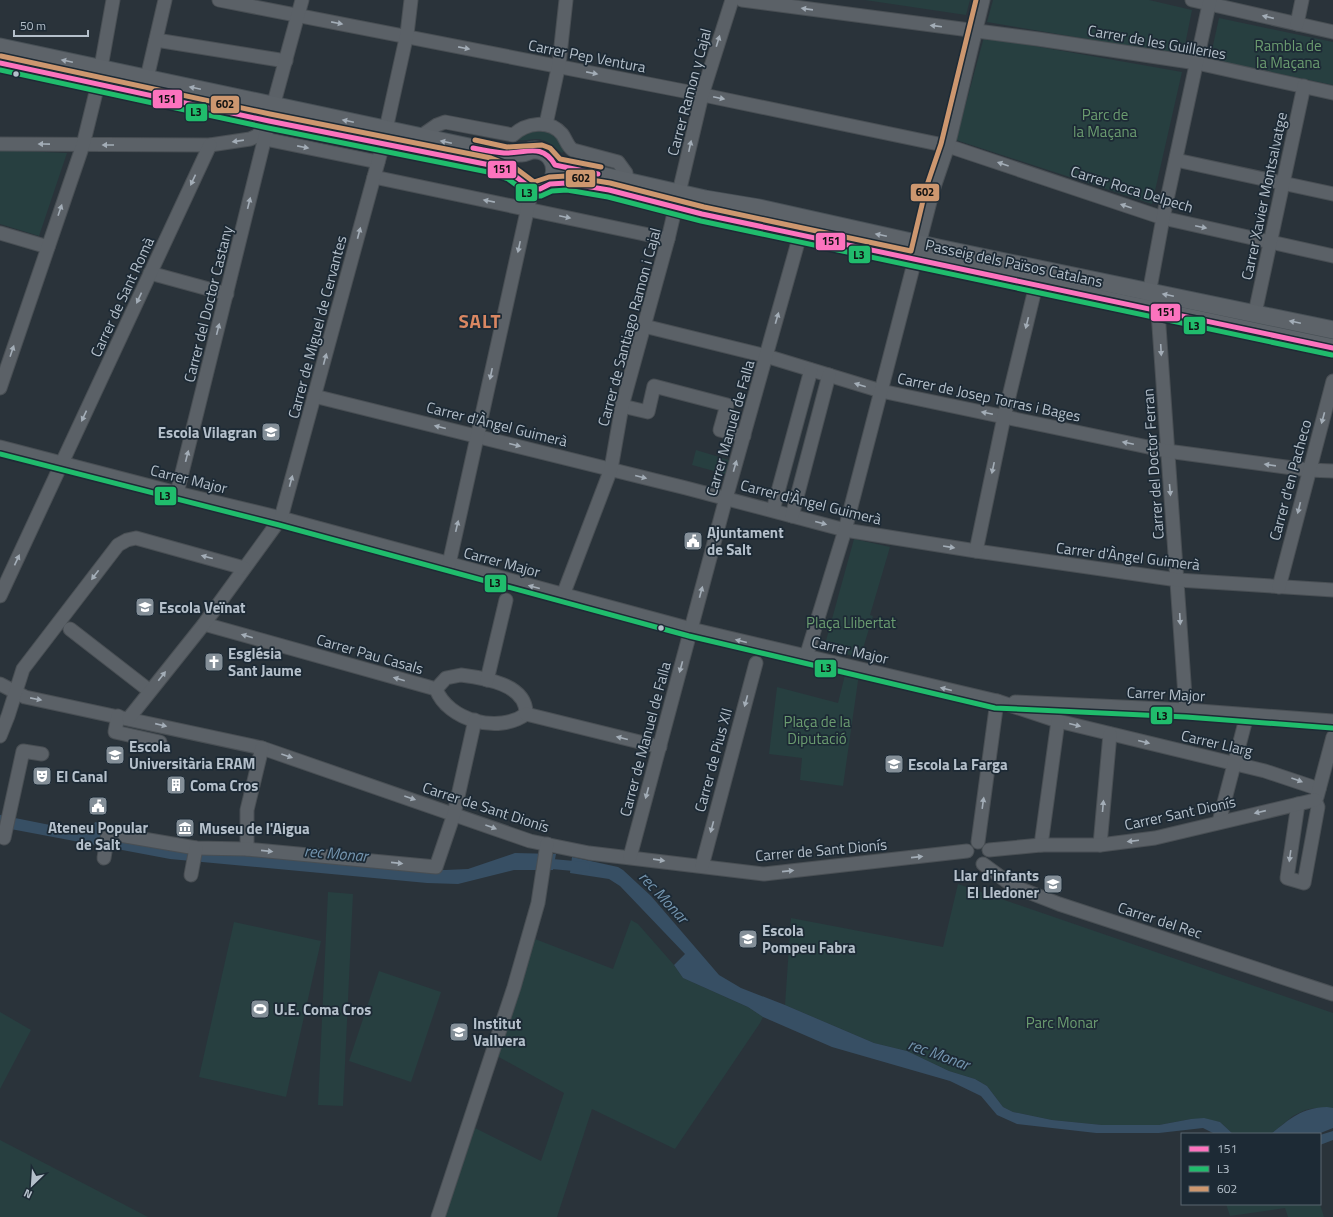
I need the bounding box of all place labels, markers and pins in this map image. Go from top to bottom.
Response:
unlabelled marker [11,69,21,79]
place label: Escola Vilagran [158,421,257,444]
school or university icon: Escola Vilagran [260,421,282,443]
place label: Ajuntament de Salt [707,521,784,561]
public building icon: Ajuntament de Salt [682,530,704,552]
school or university icon: Escola Veïnat [134,596,156,618]
place label: Escola Veïnat [159,596,246,619]
unlabelled marker [656,623,666,633]
place label: Església Sant Jaume [228,642,302,682]
church icon: Església Sant Jaume [203,651,225,673]
place label: Escola Universitària ERAM [129,735,255,775]
school or university icon: Escola Universitària ERAM [104,744,126,766]
school or university icon: Escola La Farga [883,753,905,775]
place label: Escola La Farga [908,753,1008,776]
theatre icon: El Canal [31,765,53,787]
place label: El Canal [56,765,107,788]
building icon: Coma Cros [165,774,187,796]
place label: Coma Cros [190,774,258,797]
public building icon: Ateneu Popular de Salt [87,795,109,817]
place label: Ateneu Popular de Salt [48,816,148,856]
museum icon: Museu de l'Aigua [174,817,196,839]
place label: Museu de l'Aigua [199,817,310,840]
place label: Llar d'infants El Lledoner [953,864,1039,904]
school or university icon: Llar d'infants El Lledoner [1042,873,1064,895]
place label: Escola Pompeu Fabra [762,919,856,959]
school or university icon: Escola Pompeu Fabra [737,928,759,950]
sports icon: U.E. Coma Cros [249,998,271,1020]
place label: U.E. Coma Cros [274,998,371,1021]
place label: Institut Vallvera [473,1012,526,1052]
school or university icon: Institut Vallvera [448,1021,470,1043]

